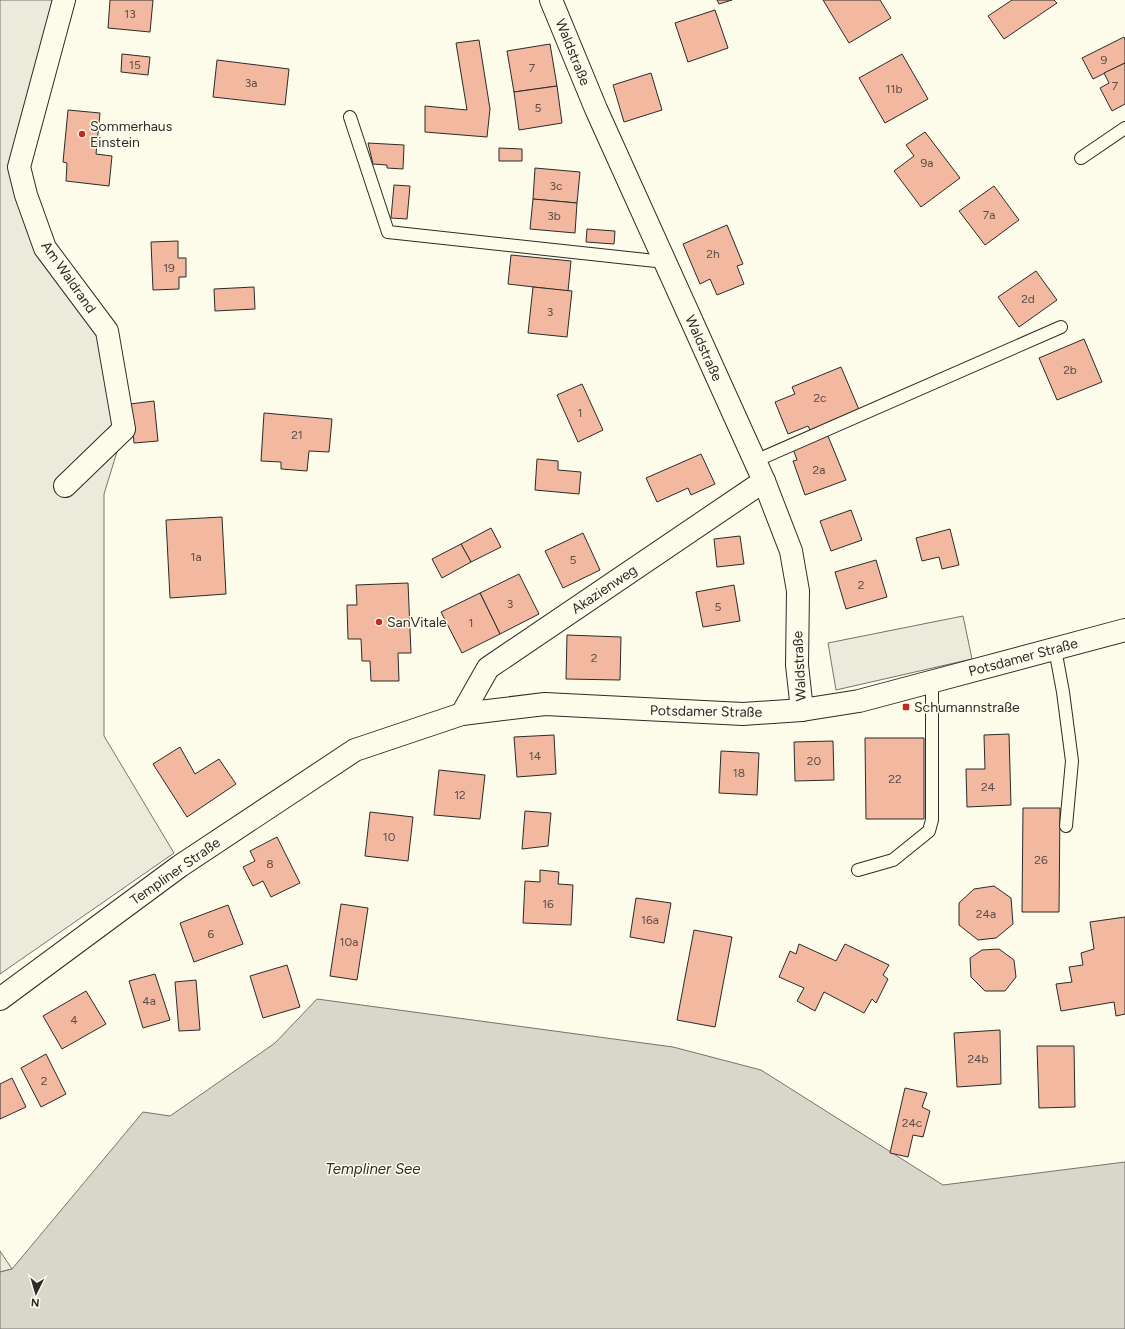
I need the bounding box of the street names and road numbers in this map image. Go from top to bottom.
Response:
street label: Waldstraße [551,16,594,88]
street label: Am Waldrand [38,238,100,317]
street label: Waldstraße [681,313,726,384]
street label: Akazienweg [568,561,640,618]
street label: Waldstraße [789,630,810,702]
street label: Potsdamer Straße [967,635,1080,680]
street label: Potsdamer Straße [650,702,763,721]
street label: Templiner Straße [127,834,224,909]

